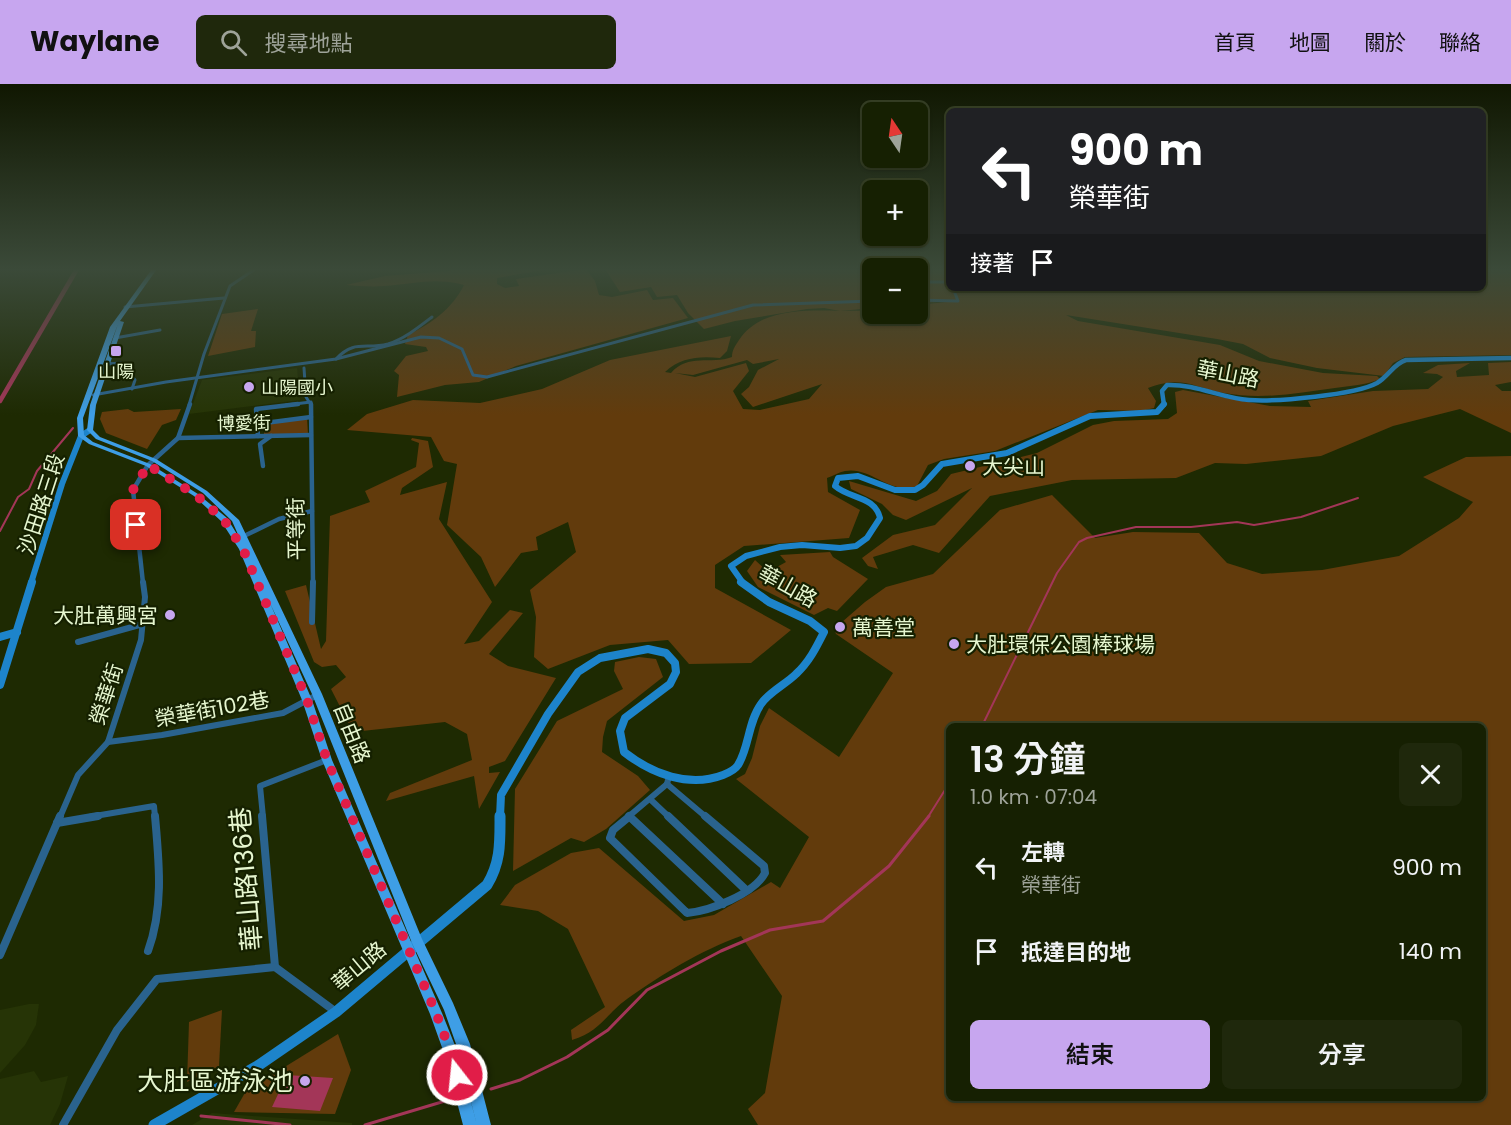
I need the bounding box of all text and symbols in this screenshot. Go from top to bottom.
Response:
search box [196,15,616,69]
text: Waylane [30,22,160,61]
icon: search [217,26,250,59]
text: 搜尋地點 [265,28,353,59]
text: 首頁 [1214,28,1256,57]
text: 地圖 [1289,28,1331,57]
text: 關於 [1364,28,1406,57]
text: 聯絡 [1439,28,1481,57]
north arrow [862,102,928,168]
map controls [862,102,928,324]
text: 900 m [1069,121,1203,180]
icon: left [970,132,1048,210]
text: 榮華街 [1069,179,1150,216]
button: + [862,180,928,246]
icon: arrive [1026,246,1059,279]
text: 接著 [970,248,1014,279]
button: − [862,258,928,324]
marker: 山陽 [109,344,123,358]
street label: 華山路 [1194,354,1262,394]
place label: 山陽 [98,359,134,384]
place label: 山陽國小 [261,375,333,400]
marker: 山陽國小 [242,380,256,394]
street label: 博愛街 [217,410,271,436]
street label: 沙田路三段 [11,450,71,558]
place label: 大尖山 [982,452,1045,481]
marker: 大尖山 [963,459,977,473]
street label: 平等街 [281,497,311,561]
pin [110,499,161,550]
icon: arrive [119,508,152,541]
street label: 華山路 [753,558,823,614]
place label: 大肚萬興宮 [53,601,158,630]
marker: 大肚萬興宮 [163,608,177,622]
place label: 萬善堂 [852,613,915,642]
marker: 萬善堂 [833,620,847,634]
place label: 大肚環保公園棒球場 [966,630,1155,659]
marker: 大肚環保公園棒球場 [947,637,961,651]
street label: 榮華街 [82,660,130,728]
street label: 榮華街102巷 [152,685,272,733]
street label: 自由路 [327,698,377,768]
text: 13 分鐘 [970,734,1085,785]
button: close [1399,743,1462,806]
text: 1.0 km · 07:04 [970,783,1097,811]
street label: 華山路136巷 [222,806,270,952]
text: 左轉 [1021,837,1065,868]
icon: left [970,851,1003,884]
text: 900 m [1392,852,1462,883]
text: 榮華街 [1021,871,1081,899]
street label: 華山路 [326,935,392,997]
icon: arrive [970,935,1003,968]
text: 140 m [1399,936,1462,967]
text: 抵達目的地 [1021,937,1131,968]
button: 結束 [970,1020,1210,1089]
button: 分享 [1222,1020,1462,1089]
position arrow [425,1043,489,1107]
place label: 大肚區游泳池 [137,1063,293,1099]
marker: 大肚區游泳池 [298,1074,312,1088]

